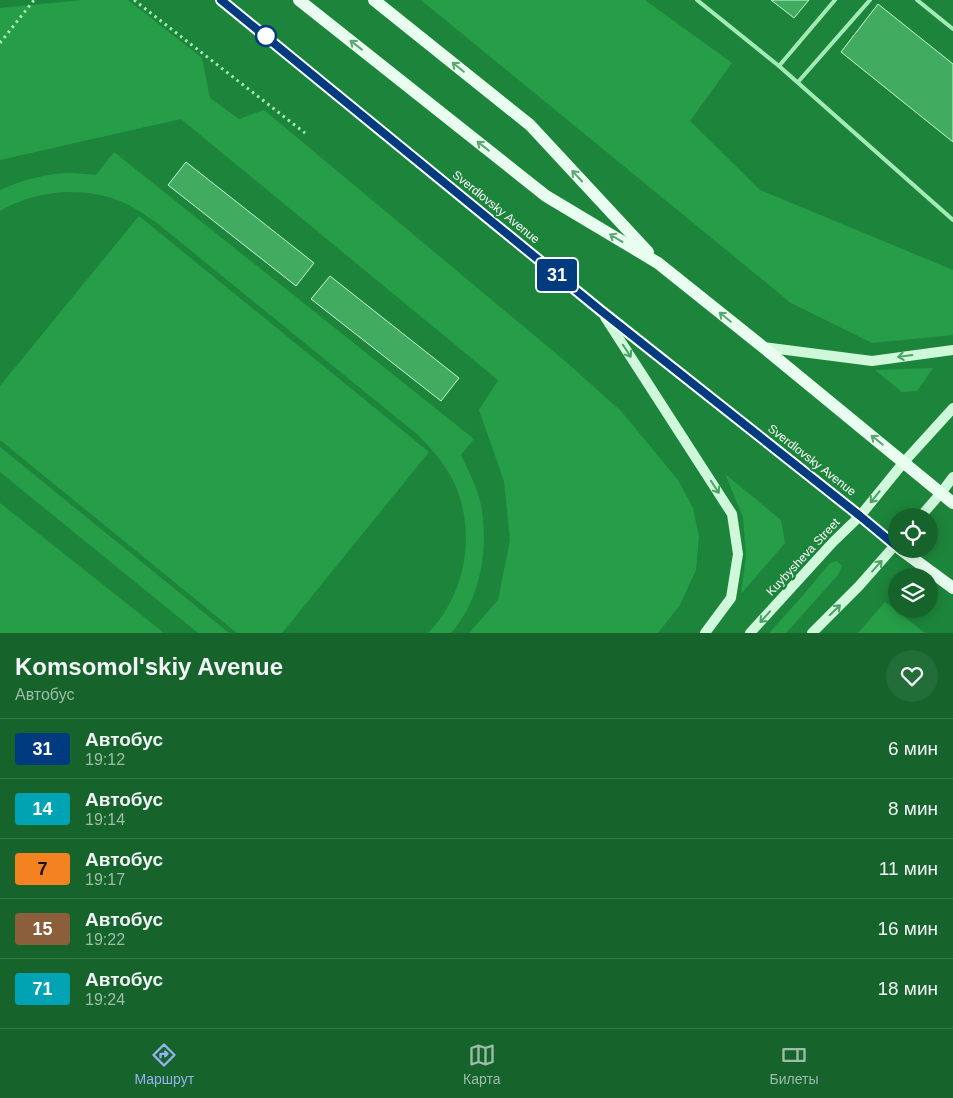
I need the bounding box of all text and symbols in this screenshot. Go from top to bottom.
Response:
unlabelled marker [255,25,277,47]
one-way arrow [349,39,362,50]
one-way arrow [451,61,464,72]
one-way arrow [477,140,490,151]
street label: Sverdlovsky Avenue [450,168,543,247]
one-way arrow [571,170,583,182]
one-way arrow [610,232,624,242]
line badge: 31 [534,259,580,291]
text: 31 [547,265,567,285]
one-way arrow [719,311,732,322]
one-way arrow [622,343,632,357]
one-way arrow [897,352,913,362]
street label: Sverdlovsky Avenue [765,421,859,499]
one-way arrow [870,434,883,445]
one-way arrow [710,480,720,494]
one-way arrow [870,490,881,503]
map controls [888,508,938,618]
button: locate [888,508,938,558]
street label: Kuybysheva Street [764,515,843,599]
one-way arrow [871,559,883,572]
button: layers [888,568,938,618]
one-way arrow [829,604,842,616]
one-way arrow [759,611,771,624]
button: heart [886,650,938,702]
text: Komsomol'skiy Avenue [15,653,283,680]
text: Автобус [15,686,75,703]
text: Автобус [85,729,163,750]
text: 6 мин [888,738,938,759]
text: 31 [32,739,53,759]
text: 19:12 [85,751,125,768]
text: Автобус [85,789,163,810]
text: 8 мин [888,798,938,819]
text: 14 [32,799,53,819]
text: 19:14 [85,811,125,828]
text: Автобус [85,849,163,870]
text: 11 мин [879,858,938,879]
text: 7 [37,859,48,879]
text: 19:17 [85,871,125,888]
text: Автобус [85,909,163,930]
text: 16 мин [877,918,938,939]
text: 15 [32,919,53,939]
text: 19:22 [85,931,125,948]
text: Автобус [85,969,163,990]
text: 18 мин [877,978,938,999]
text: 71 [32,979,53,999]
text: 19:24 [85,991,125,1008]
tab: Маршрут [134,1041,194,1087]
tab: Карта [463,1041,501,1087]
tab: Билеты [770,1041,819,1087]

